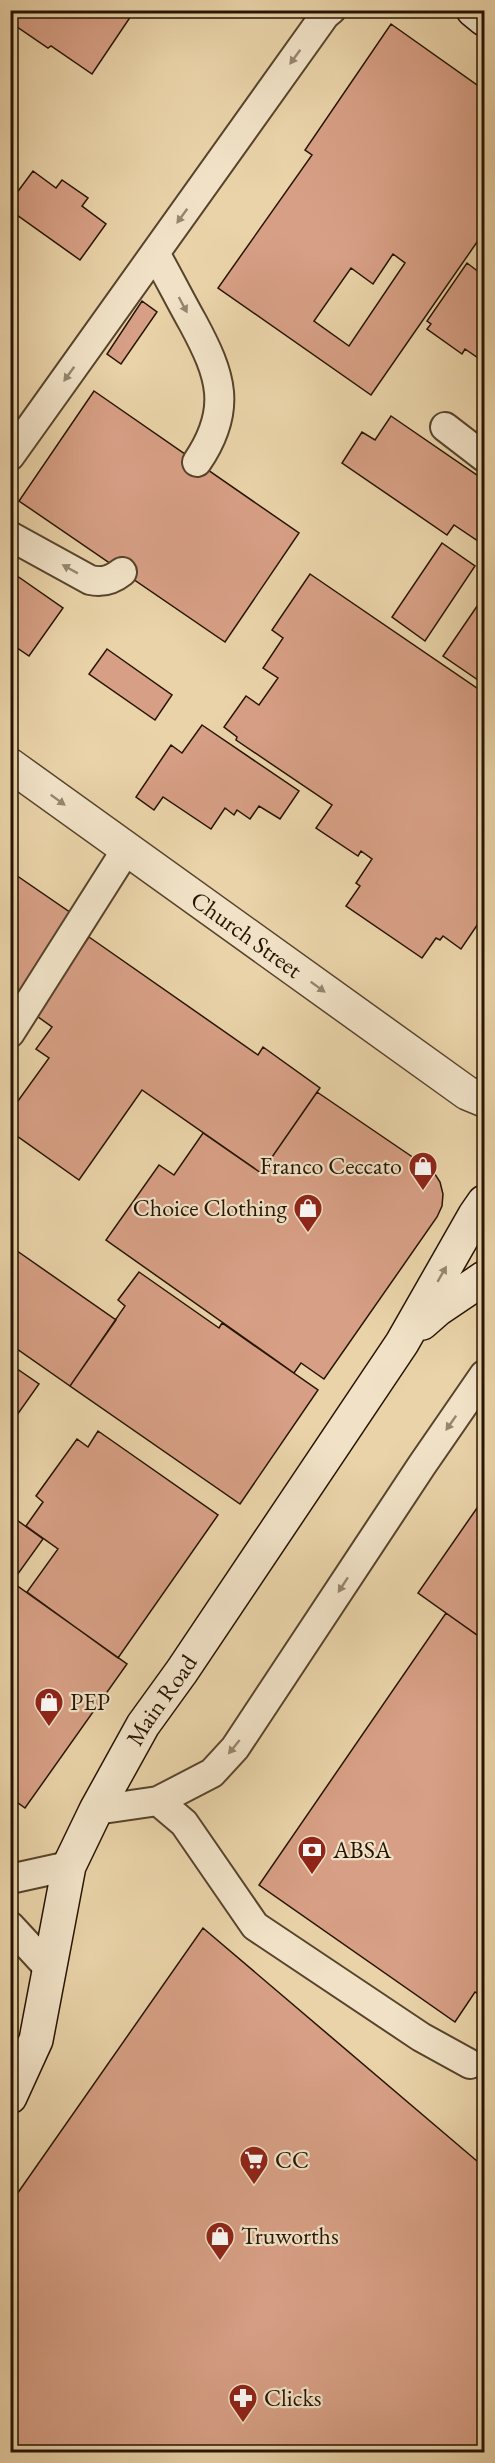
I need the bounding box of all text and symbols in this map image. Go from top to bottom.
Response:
one-way arrow [290,49,302,64]
one-way arrow [176,207,188,223]
one-way arrow [178,296,188,313]
one-way arrow [63,366,75,382]
one-way arrow [61,564,78,574]
one-way arrow [49,794,65,806]
street label: Church Street [185,884,309,985]
one-way arrow [310,981,326,993]
place label: Franco Ceccato [260,1150,402,1181]
shop icon: Franco Ceccato [407,1150,439,1192]
place label: Choice Clothing [133,1192,288,1223]
shop icon: Choice Clothing [292,1192,324,1234]
one-way arrow [436,1266,446,1283]
one-way arrow [445,1415,457,1431]
one-way arrow [337,1577,349,1593]
street label: Main Road [119,1648,204,1751]
shop icon: PEP [33,1686,65,1728]
place label: PEP [70,1686,110,1717]
one-way arrow [229,1740,241,1755]
bank icon: ABSA [296,1834,328,1876]
place label: ABSA [332,1834,392,1865]
supermarket icon: CC [238,2144,270,2186]
place label: CC [275,2144,309,2175]
shop icon: Truworths [204,2220,236,2262]
place label: Truworths [241,2220,339,2251]
pharmacy icon: Clicks [227,2382,259,2424]
place label: Clicks [264,2382,321,2413]

